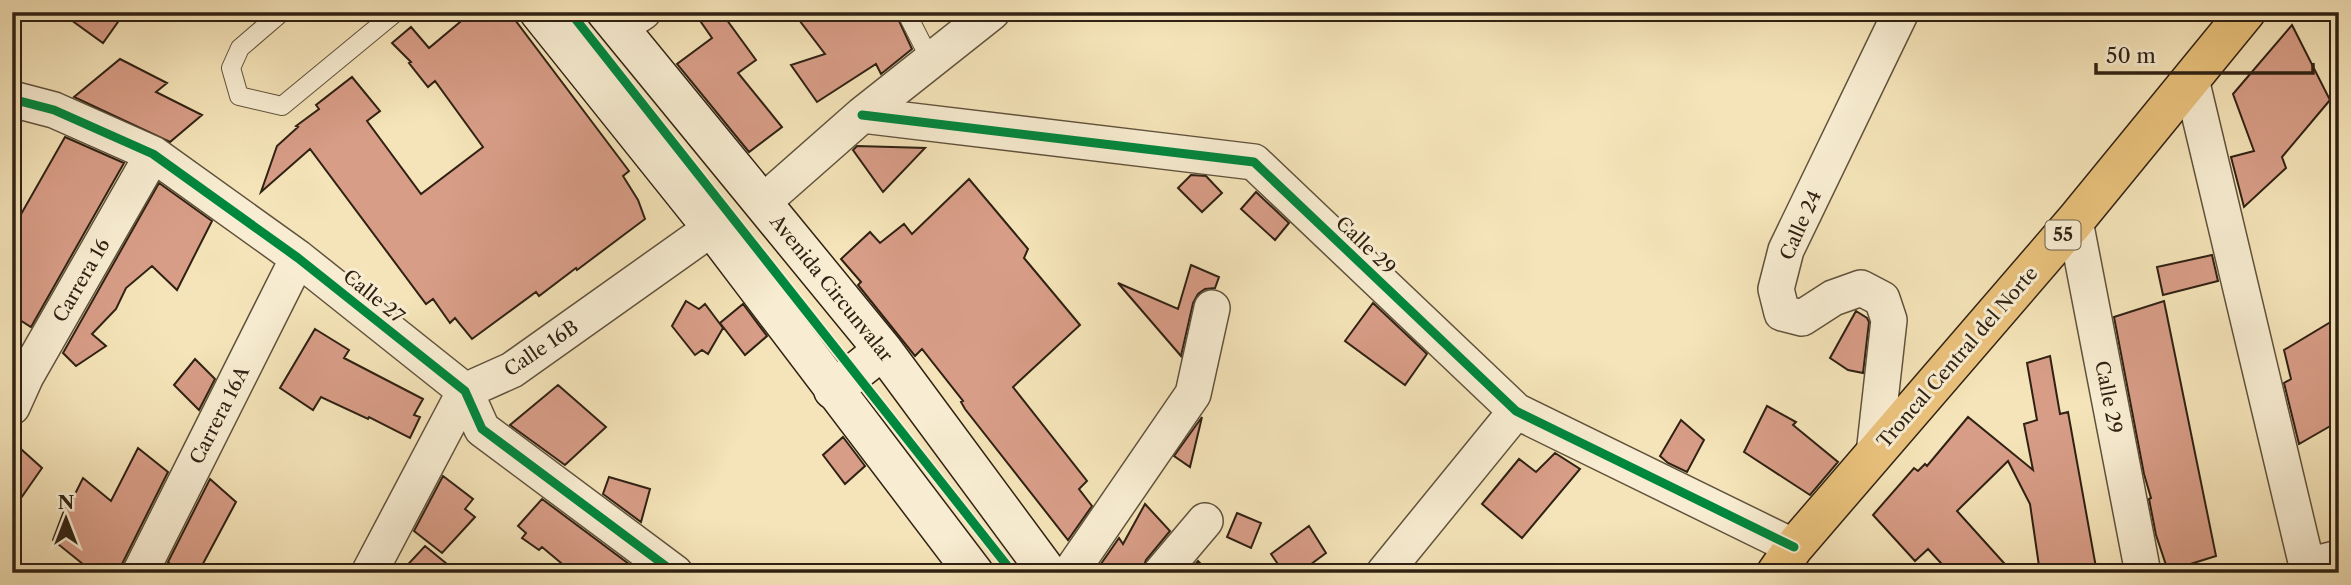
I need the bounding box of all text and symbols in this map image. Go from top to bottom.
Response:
scale bar [2096,32,2312,76]
text: 50 m [2106,43,2156,68]
street label: Calle 24 [1775,187,1826,263]
street label: Avenida Circunvalar [765,210,898,366]
street label: Calle 29 [1331,211,1400,279]
road number: 55 [2046,220,2080,249]
street label: Carrera 16 [48,234,115,326]
street label: Troncal Central del Norte [1872,262,2042,453]
street label: Calle 27 [338,265,409,328]
street label: Calle 16B [500,315,583,381]
street label: Calle 29 [2090,359,2127,435]
street label: Carrera 16A [185,362,254,468]
north arrow [32,484,102,554]
text: N [58,491,74,514]

